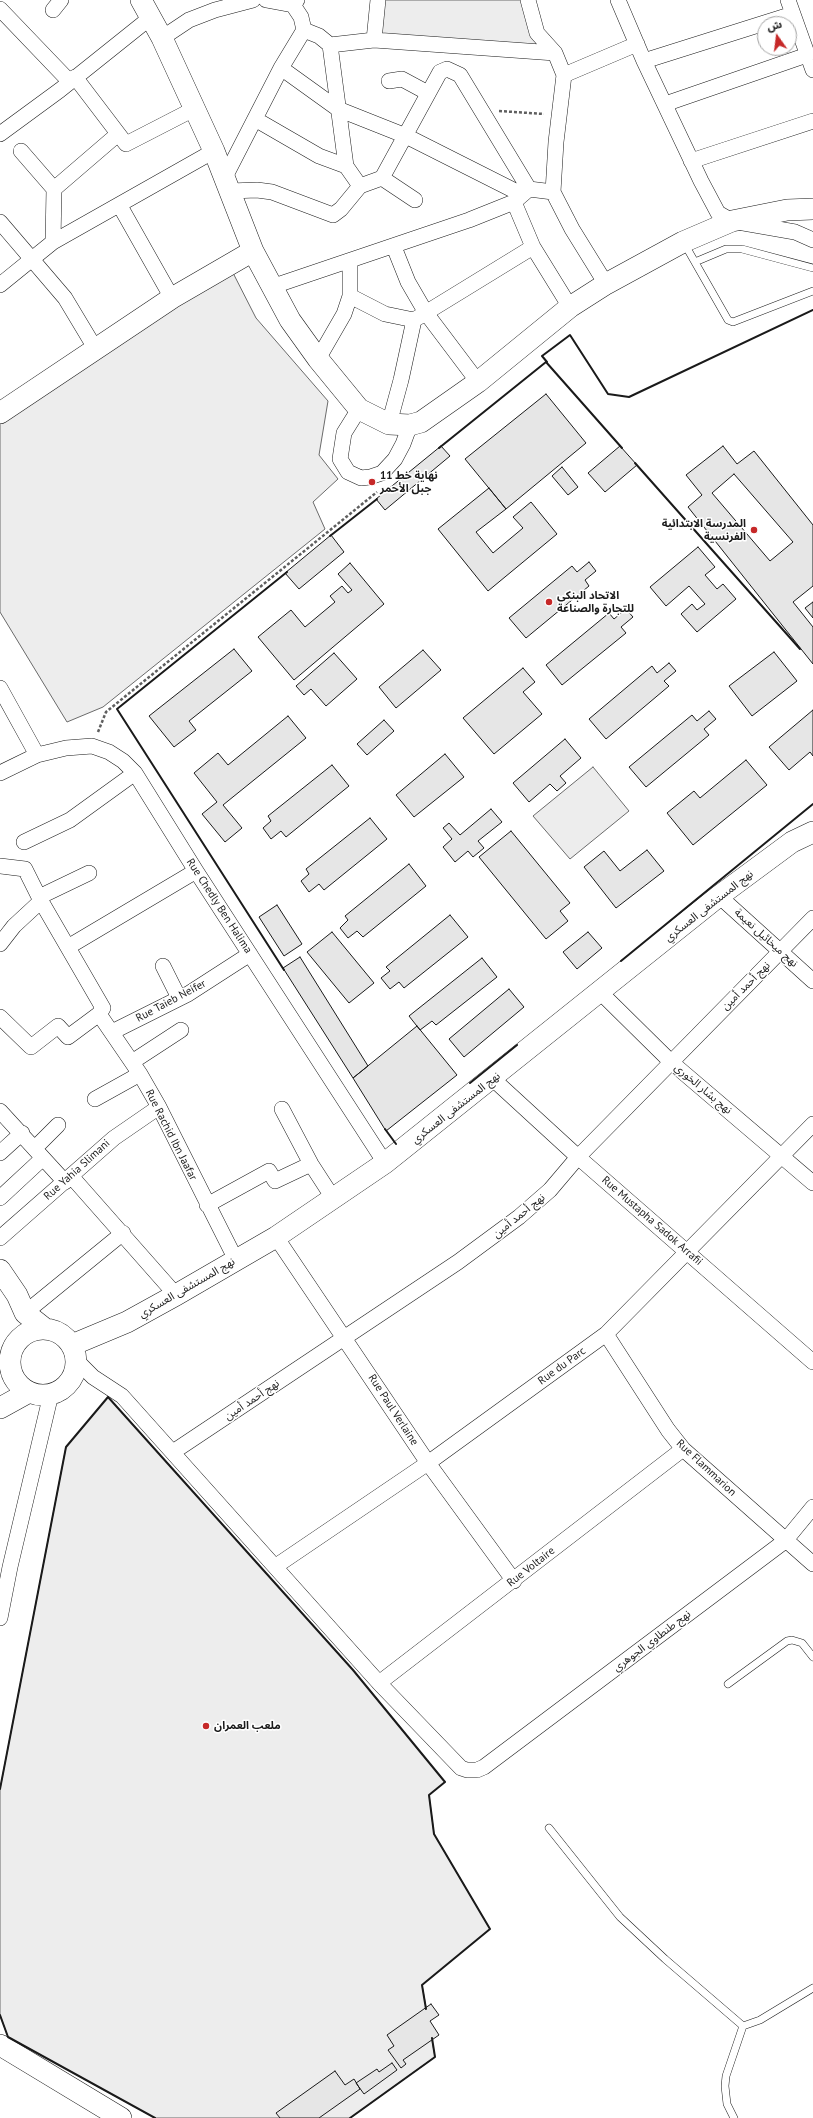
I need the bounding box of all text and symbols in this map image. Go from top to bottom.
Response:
north arrow [757,16,797,56]
text: ش [765,17,783,34]
place label: نهاية خط 11 جبل الأحمر [380,469,438,495]
marker: نهاية خط 11 جبل الأحمر [367,477,377,487]
place label: المدرسة الابتدائية الفرنسية [662,517,746,543]
marker: المدرسة الابتدائية الفرنسية [749,525,759,535]
place label: الاتحاد البنكي للتجارة والصناعة [557,589,634,615]
marker: الاتحاد البنكي للتجارة والصناعة [544,597,554,607]
street label: Rue Chedly Ben Halima [183,856,255,956]
street label: نهج المستشفى العسكري [662,867,756,945]
street label: نهج ميخائيل نعيمة [731,906,801,970]
street label: نهج أحمد أمين [719,959,773,1013]
street label: Rue Taieb Neifer [134,977,208,1025]
street label: نهج بشار الخوري [671,1061,735,1117]
street label: نهج المستشفى العسكري [409,1069,503,1147]
street label: Rue Rachid Ibn Jaafar [142,1087,200,1183]
street label: Rue Yahia Slimani [41,1137,113,1203]
street label: Rue Mustapha Sadok Arrafii [599,1174,705,1268]
street label: نهج أحمد أمين [490,1191,548,1241]
street label: نهج المستشفى العسكري [137,1255,237,1321]
street label: Rue du Parc [536,1344,588,1388]
street label: Rue Paul Verlaine [365,1372,421,1448]
street label: نهج أحمد أمين [222,1377,282,1423]
street label: Rue Flammarion [673,1437,739,1499]
street label: Rue Voltaire [504,1544,558,1590]
street label: نهج طنطاوي الجوهري [611,1608,693,1674]
place label: ملعب العمران [214,1719,281,1733]
marker: ملعب العمران [201,1721,211,1731]

